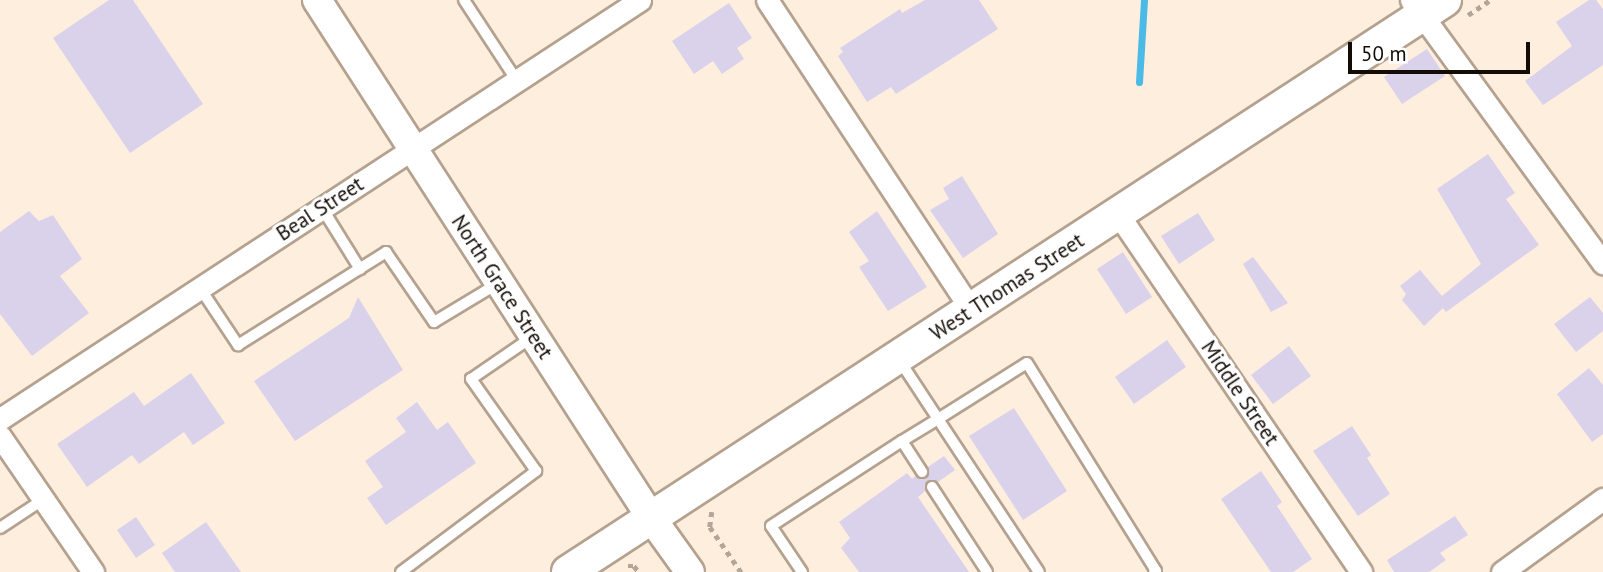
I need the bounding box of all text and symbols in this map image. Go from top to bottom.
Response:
scale bar [1351,28,1533,72]
text: 50 m [1361,40,1407,67]
street label: Beal Street [272,172,368,246]
street label: North Grace Street [446,210,558,364]
street label: West Thomas Street [925,228,1089,346]
street label: Middle Street [1196,336,1284,450]

